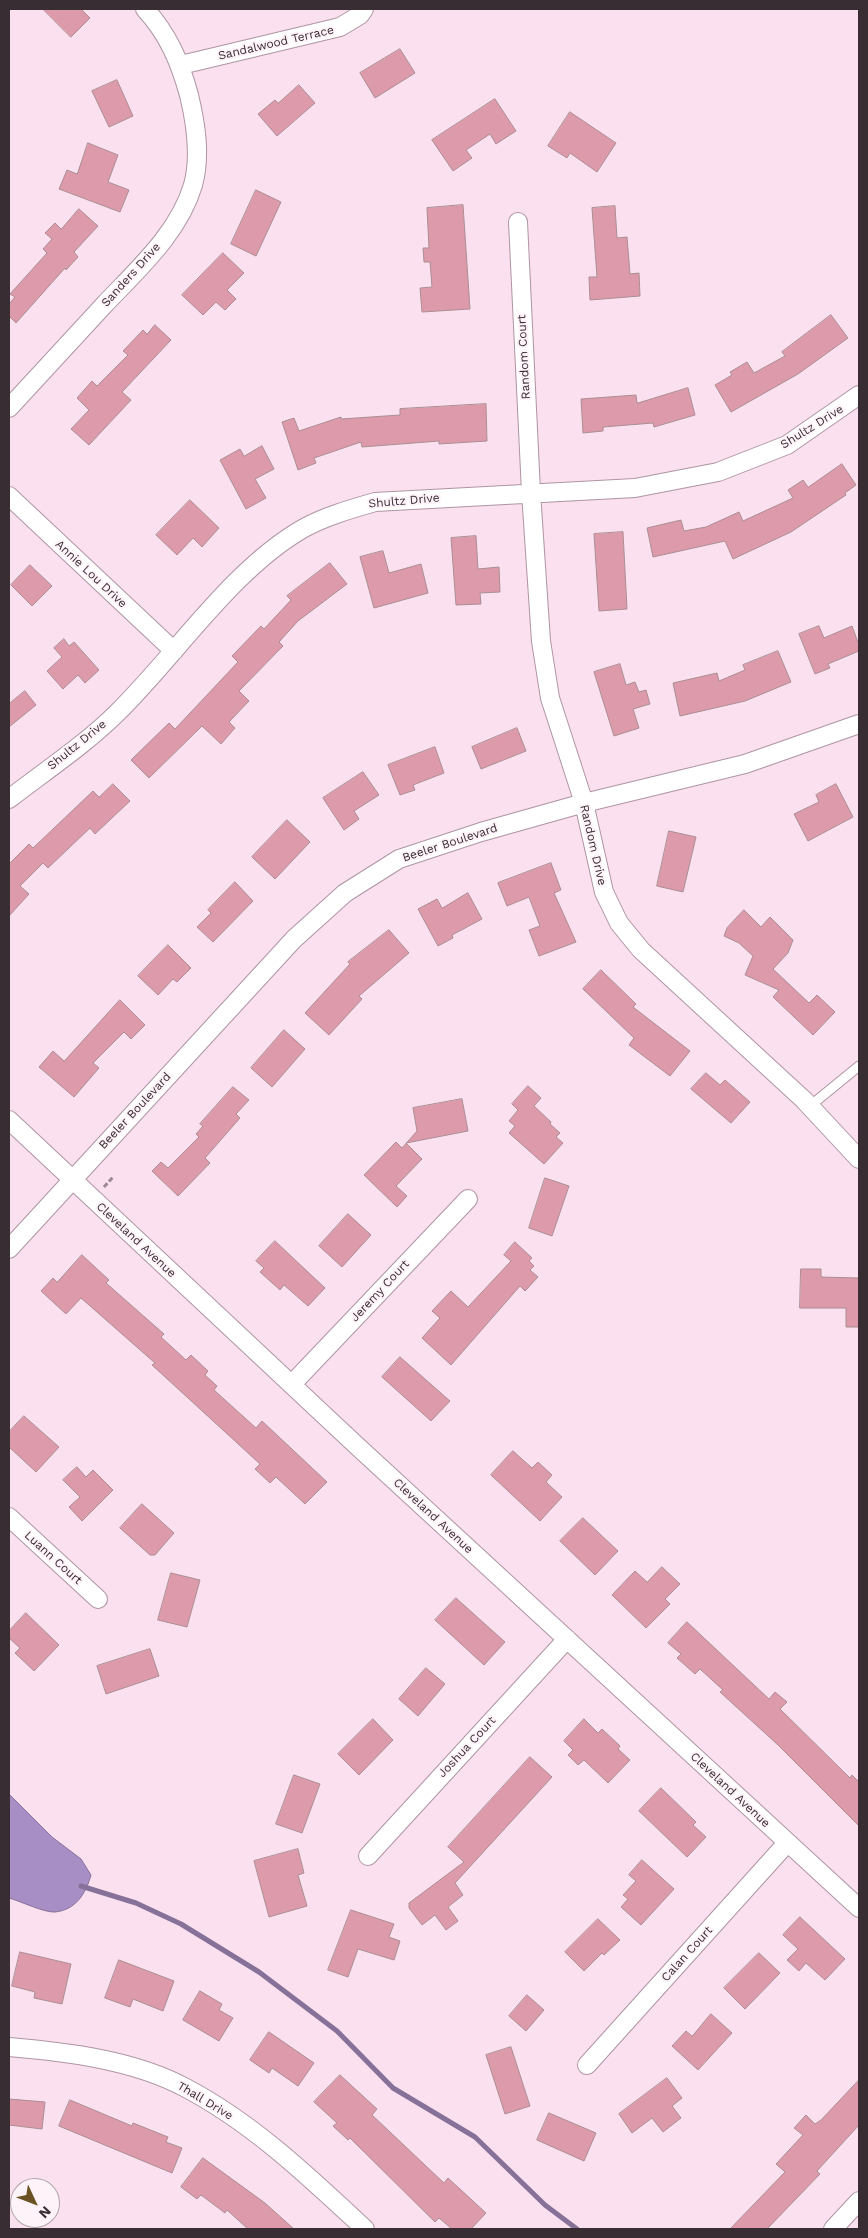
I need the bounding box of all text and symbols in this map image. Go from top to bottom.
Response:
street label: Sandalwood Terrace [217,23,335,63]
street label: Sanders Drive [99,240,163,310]
street label: Random Court [515,314,533,400]
street label: Shultz Drive [778,402,846,452]
street label: Shultz Drive [368,491,440,511]
street label: Annie Lou Drive [52,537,130,611]
street label: Shultz Drive [45,717,109,773]
street label: Random Drive [577,803,609,887]
street label: Beeler Boulevard [401,821,499,865]
street label: Beeler Boulevard [96,1070,174,1152]
street label: Cleveland Avenue [93,1199,179,1281]
street label: Jeremy Court [348,1257,412,1325]
street label: Cleveland Avenue [390,1475,476,1557]
street label: Luann Court [21,1528,85,1588]
street label: Joshua Court [435,1713,499,1781]
street label: Cleveland Avenue [687,1749,773,1831]
street label: Calan Court [658,1923,716,1985]
street label: Thall Drive [175,2079,235,2123]
north arrow [10,2178,60,2228]
text: N [36,2203,55,2222]

